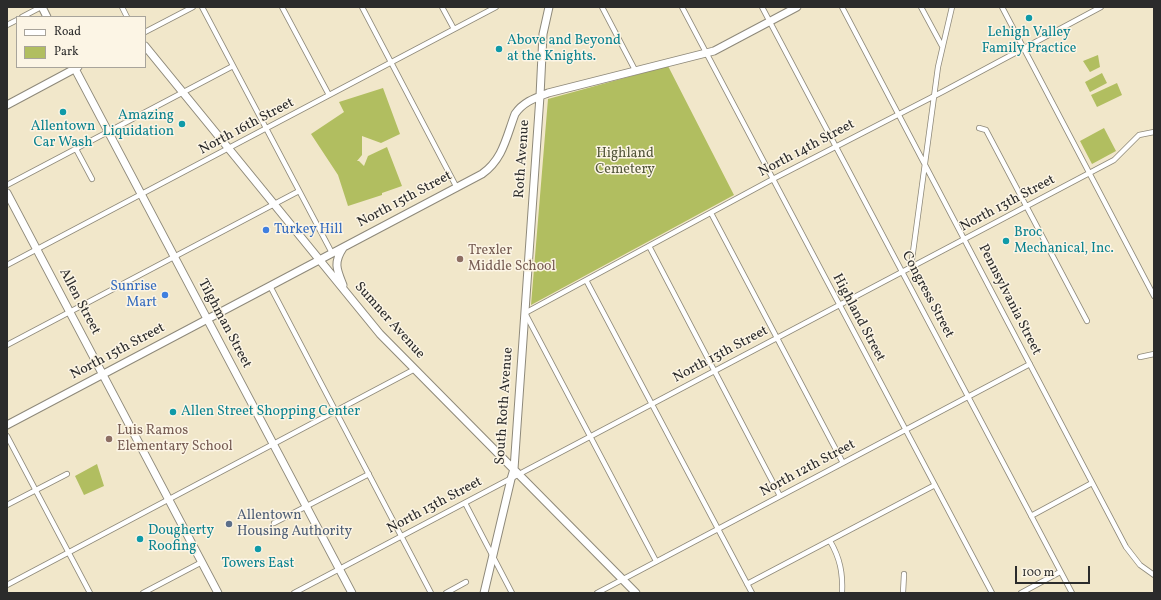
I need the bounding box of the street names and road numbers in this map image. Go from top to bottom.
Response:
street label: North 16th Street [197,95,297,159]
street label: North 14th Street [756,117,858,181]
street label: Roth Avenue [512,119,534,199]
street label: North 15th Street [355,168,455,232]
street label: North 13th Street [958,172,1058,236]
street label: Pennsylvania Street [974,242,1044,358]
street label: Congress Street [897,249,957,341]
street label: Allen Street [55,266,103,338]
street label: Highland Street [828,271,888,365]
street label: Tilghman Street [193,277,255,371]
street label: Sumner Avenue [350,279,428,363]
street label: North 15th Street [68,320,168,384]
street label: North 13th Street [671,323,771,387]
street label: South Roth Avenue [493,347,517,465]
street label: North 12th Street [757,437,859,501]
street label: North 13th Street [385,474,485,538]

